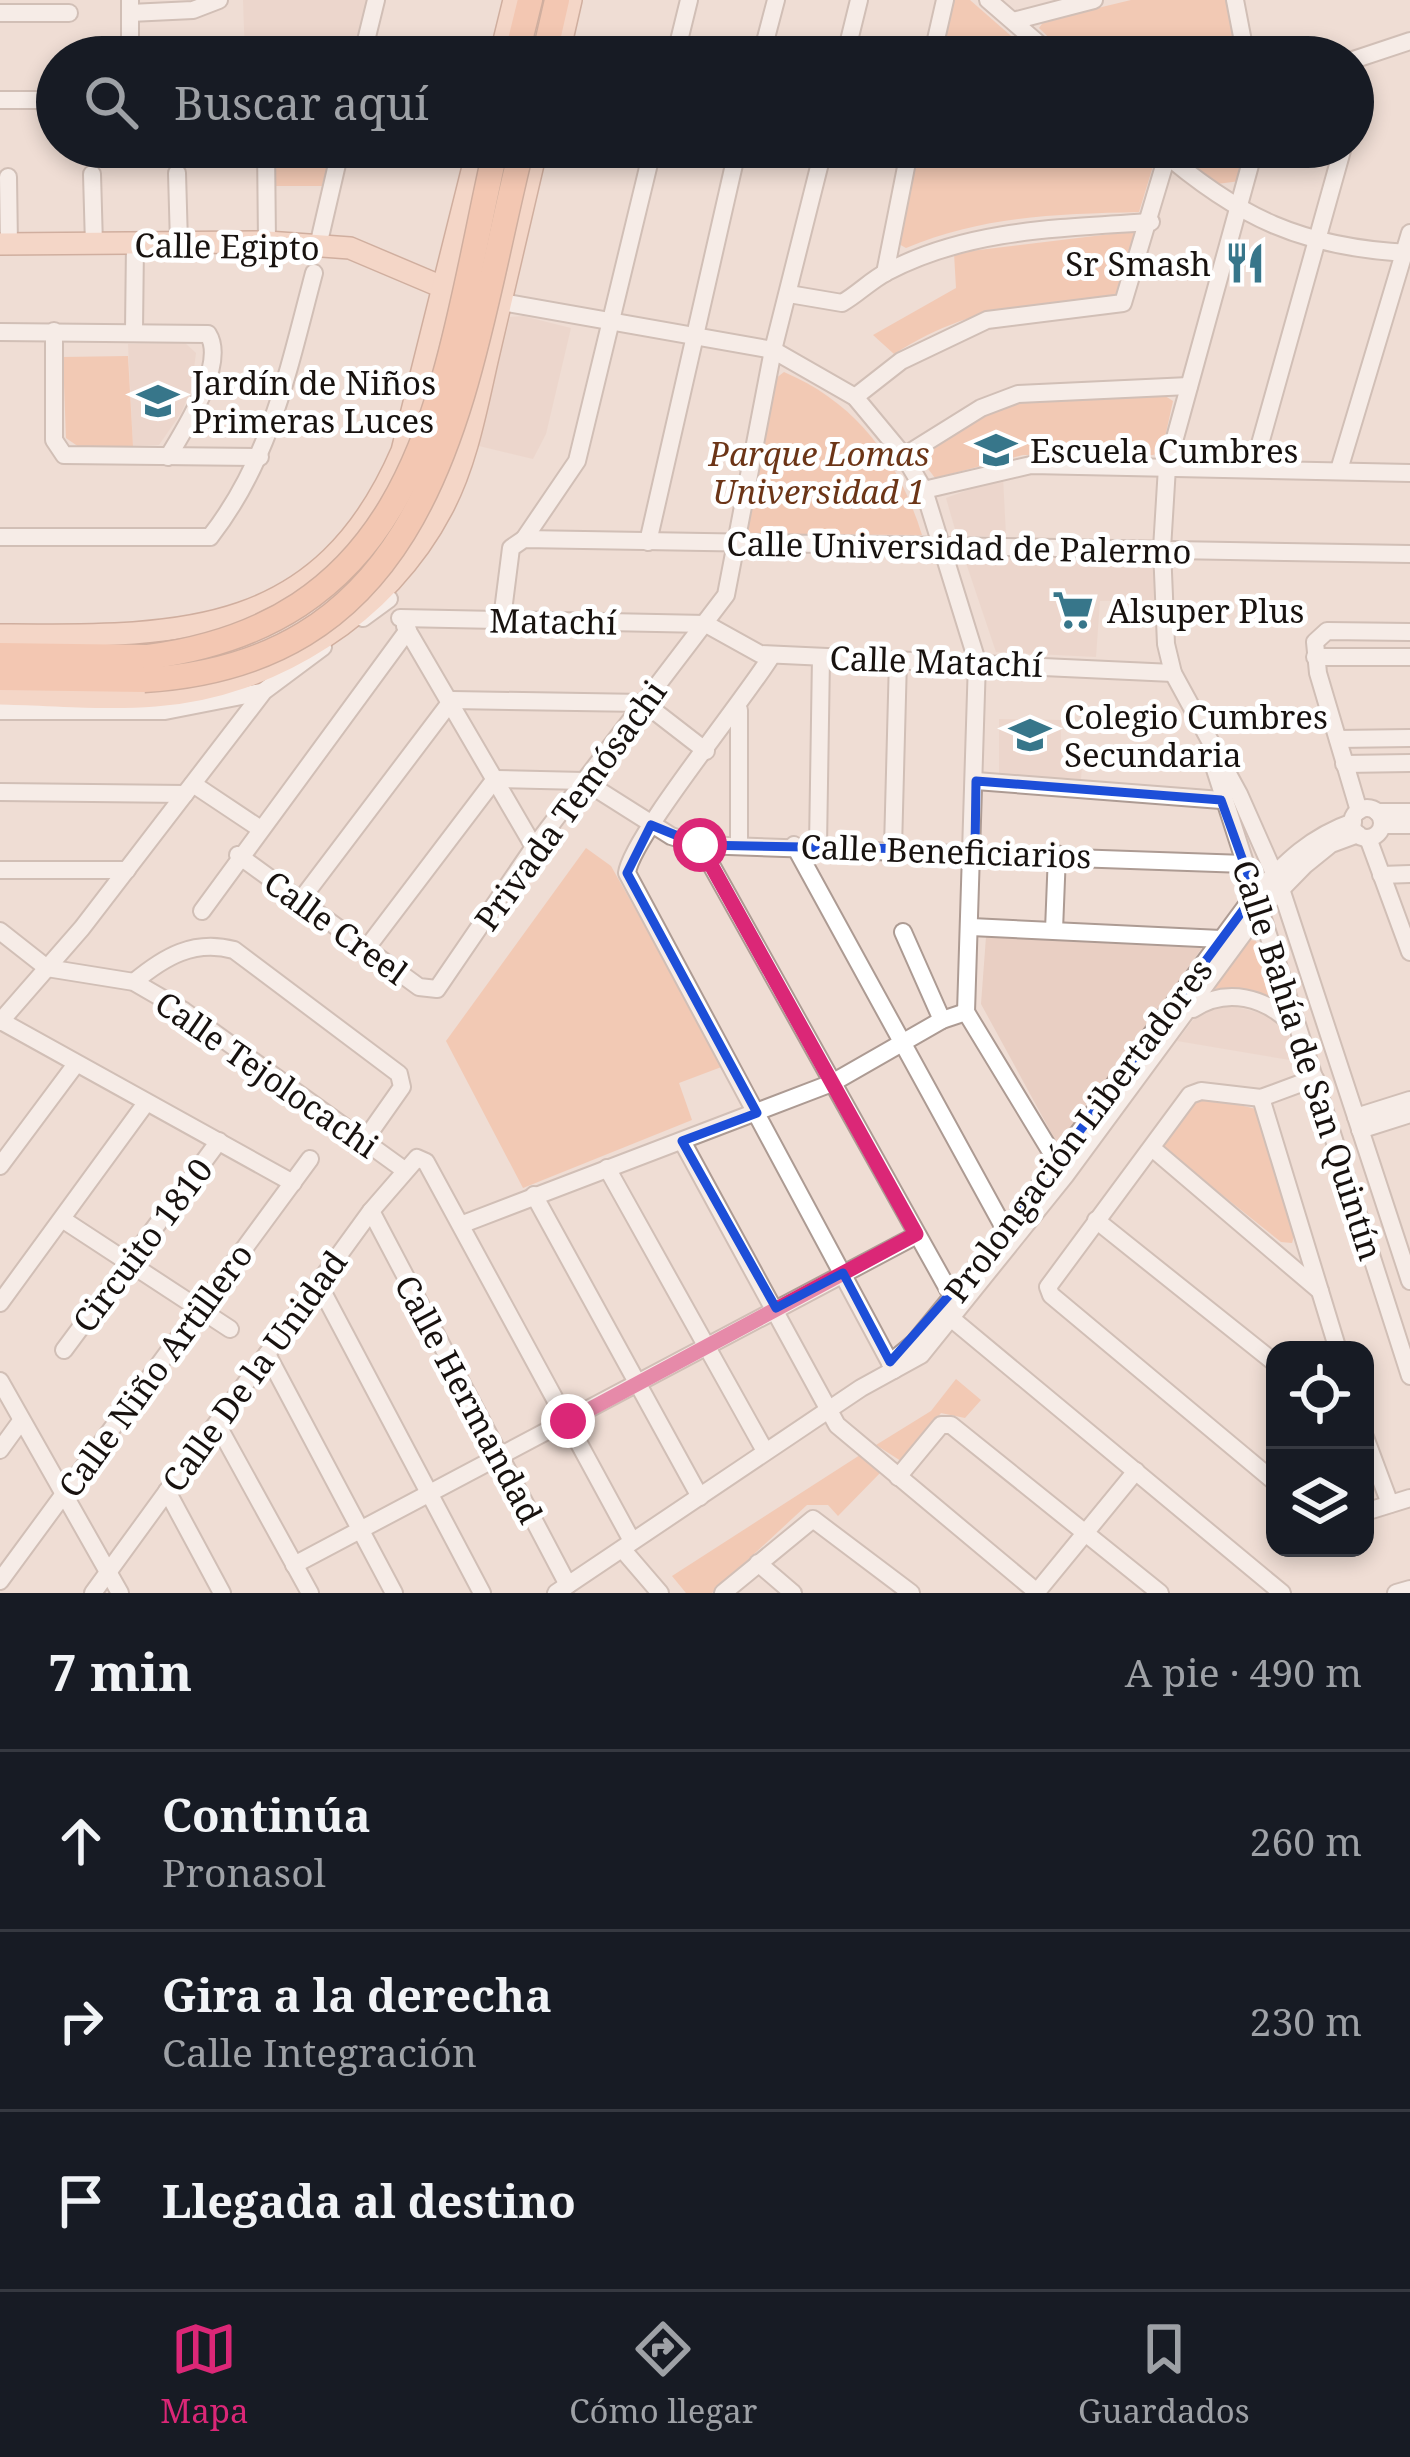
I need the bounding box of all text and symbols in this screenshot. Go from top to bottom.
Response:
search box [36,36,1374,168]
icon: search [78,69,144,135]
text: Buscar aquí [174,72,429,133]
street label: Calle Egipto [134,222,320,270]
restaurant icon: Sr Smash [1222,240,1268,286]
place label: Sr Smash [1065,241,1211,286]
place label: Jardín de Niños Primeras Luces [191,360,436,443]
school or university icon: Jardín de Niños Primeras Luces [135,378,181,424]
school or university icon: Escuela Cumbres [973,427,1019,473]
place label: Escuela Cumbres [1030,428,1298,473]
park label: Parque Lomas Universidad 1 [708,431,929,514]
street label: Calle Universidad de Palermo [726,520,1192,574]
supermarket icon: Alsuper Plus [1050,587,1096,633]
place label: Alsuper Plus [1107,588,1304,633]
street label: Matachí [489,597,618,645]
street label: Calle Matachí [829,635,1044,687]
street label: Privada Temósachi [464,671,676,939]
place label: Colegio Cumbres Secundaria [1064,694,1328,777]
school or university icon: Colegio Cumbres Secundaria [1007,712,1053,758]
route start [673,818,727,872]
street label: Calle Beneficiarios [800,823,1092,879]
street label: Calle Bahía de San Quintín [1222,854,1394,1266]
street label: Calle Creel [255,860,417,994]
street label: Prolongación Libertadores [934,949,1222,1311]
street label: Calle Tejolocachi [147,980,388,1168]
street label: Circuito 1810 [62,1149,222,1341]
street label: Calle Niño Artillero [47,1234,263,1506]
street label: Calle De la Unidad [151,1241,357,1501]
street label: Calle Hermandad [385,1267,553,1531]
map controls [1266,1341,1374,1557]
button: locate [1266,1341,1374,1449]
route end [541,1394,595,1448]
button: layers [1266,1449,1374,1557]
text: 7 min [48,1636,192,1706]
text: A pie · 490 m [1125,1645,1362,1698]
text: Continúa [162,1784,371,1845]
icon: ahead [48,1808,114,1874]
text: 260 m [1250,1814,1362,1867]
text: Pronasol [162,1845,326,1898]
text: Gira a la derecha [162,1964,552,2025]
icon: right [48,1988,114,2054]
text: 230 m [1250,1994,1362,2047]
text: Calle Integración [162,2025,477,2078]
icon: arrive [48,2168,114,2234]
text: Llegada al destino [162,2170,576,2231]
tab: Mapa [160,2316,249,2433]
tab: Cómo llegar [569,2316,757,2433]
tab: Guardados [1078,2316,1250,2433]

